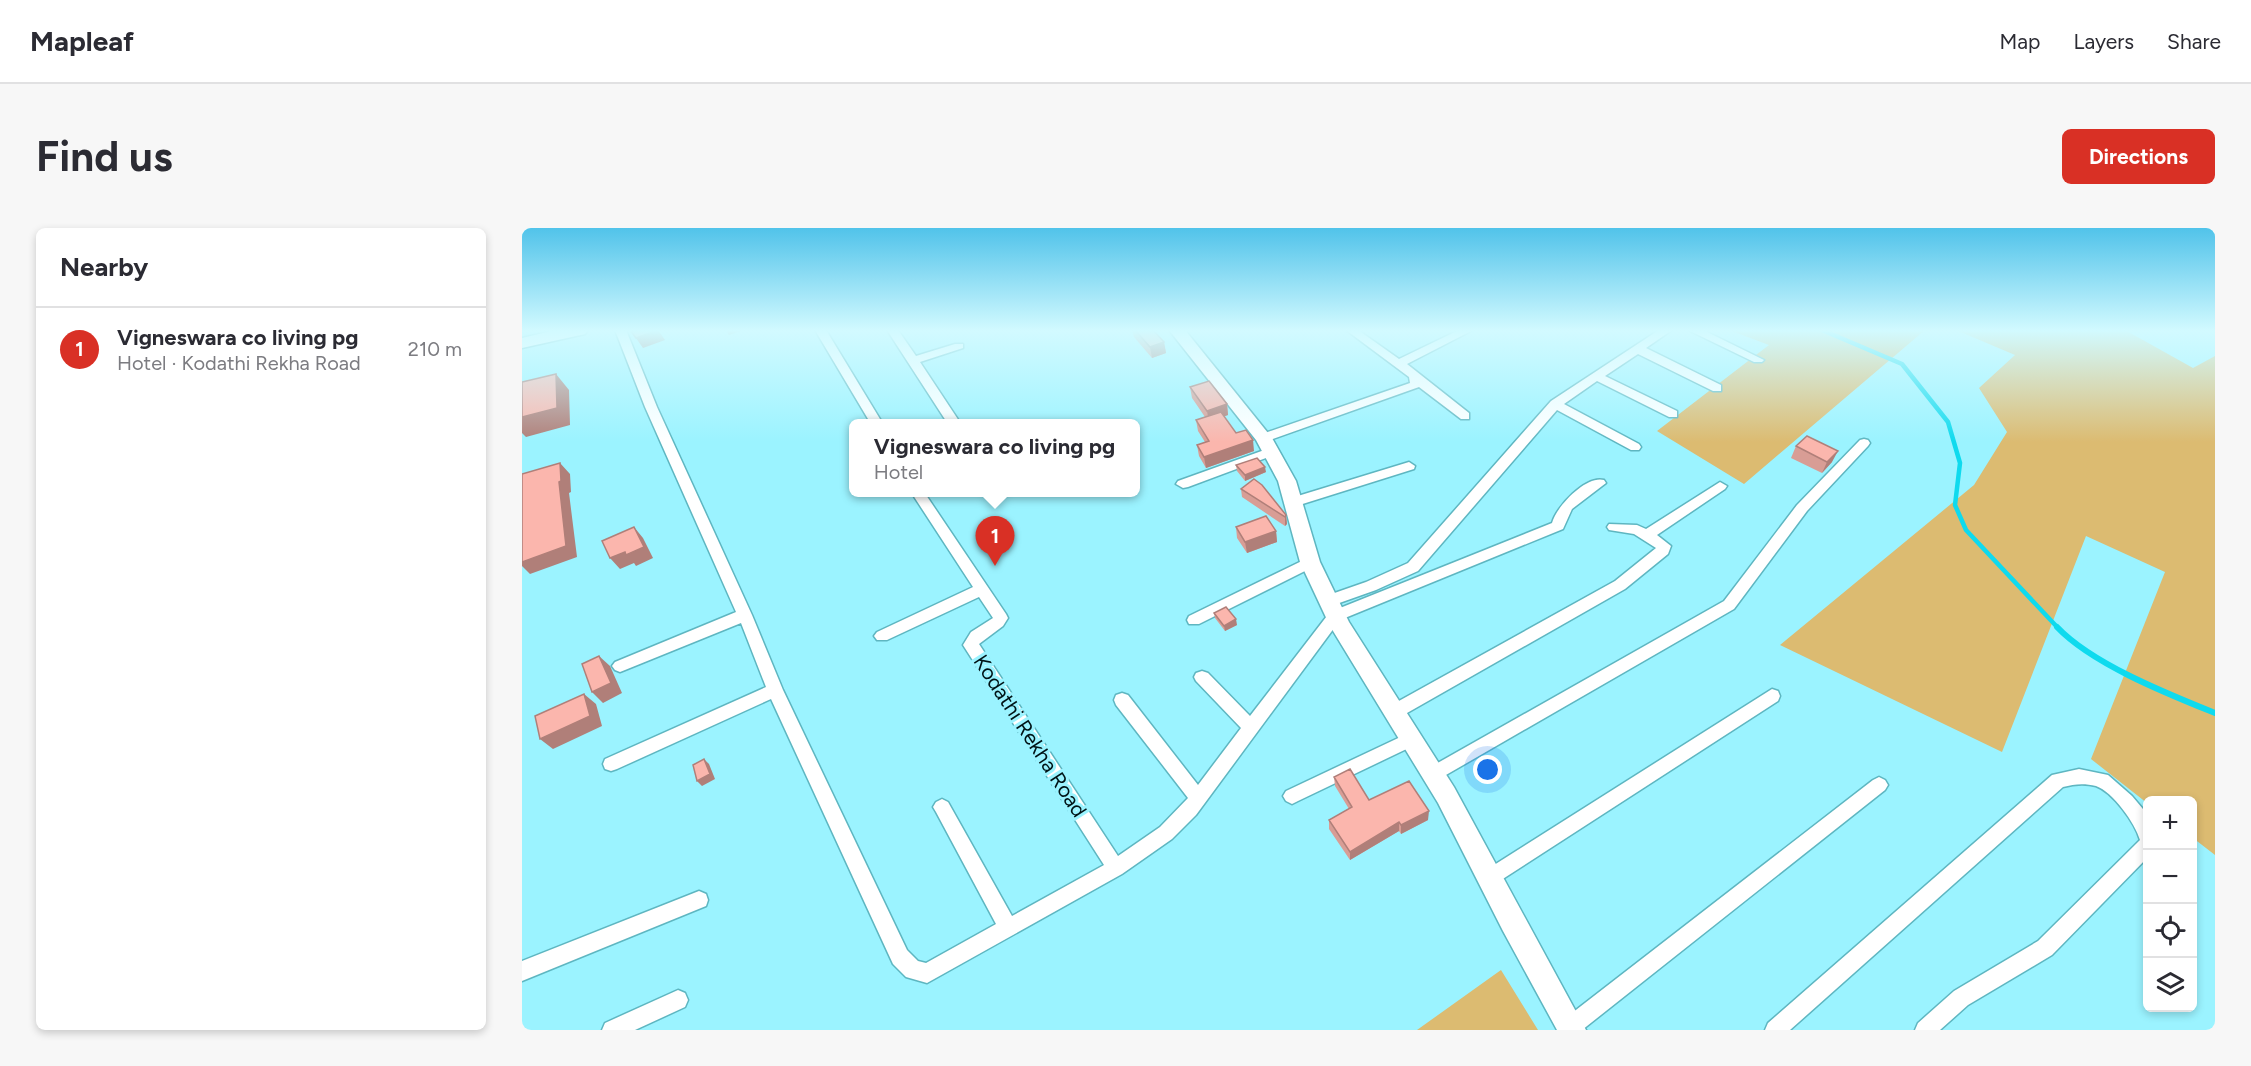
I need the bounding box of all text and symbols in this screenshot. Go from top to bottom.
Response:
text: Mapleaf [30,24,134,58]
text: Map [2000,29,2040,54]
text: Layers [2073,29,2134,54]
text: Share [2167,29,2221,54]
button: Directions [2062,129,2215,184]
text: Find us [36,131,173,182]
text: Nearby [60,251,148,283]
text: Vigneswara co living pg [117,324,358,351]
text: 1 [75,337,84,361]
text: 210 m [408,337,462,361]
text: Hotel · Kodathi Rekha Road [117,351,361,375]
popup [849,419,1140,497]
text: Vigneswara co living pg [874,433,1115,460]
text: Hotel [874,460,923,484]
pin: 1 [976,516,1014,566]
street label: Kodathi Rekha Road [969,650,1092,822]
your location [1473,755,1502,784]
map controls [2143,796,2197,1012]
button: + [2143,796,2197,850]
button: − [2143,850,2197,904]
button: locate [2143,904,2197,958]
button: layers [2143,958,2197,1012]

